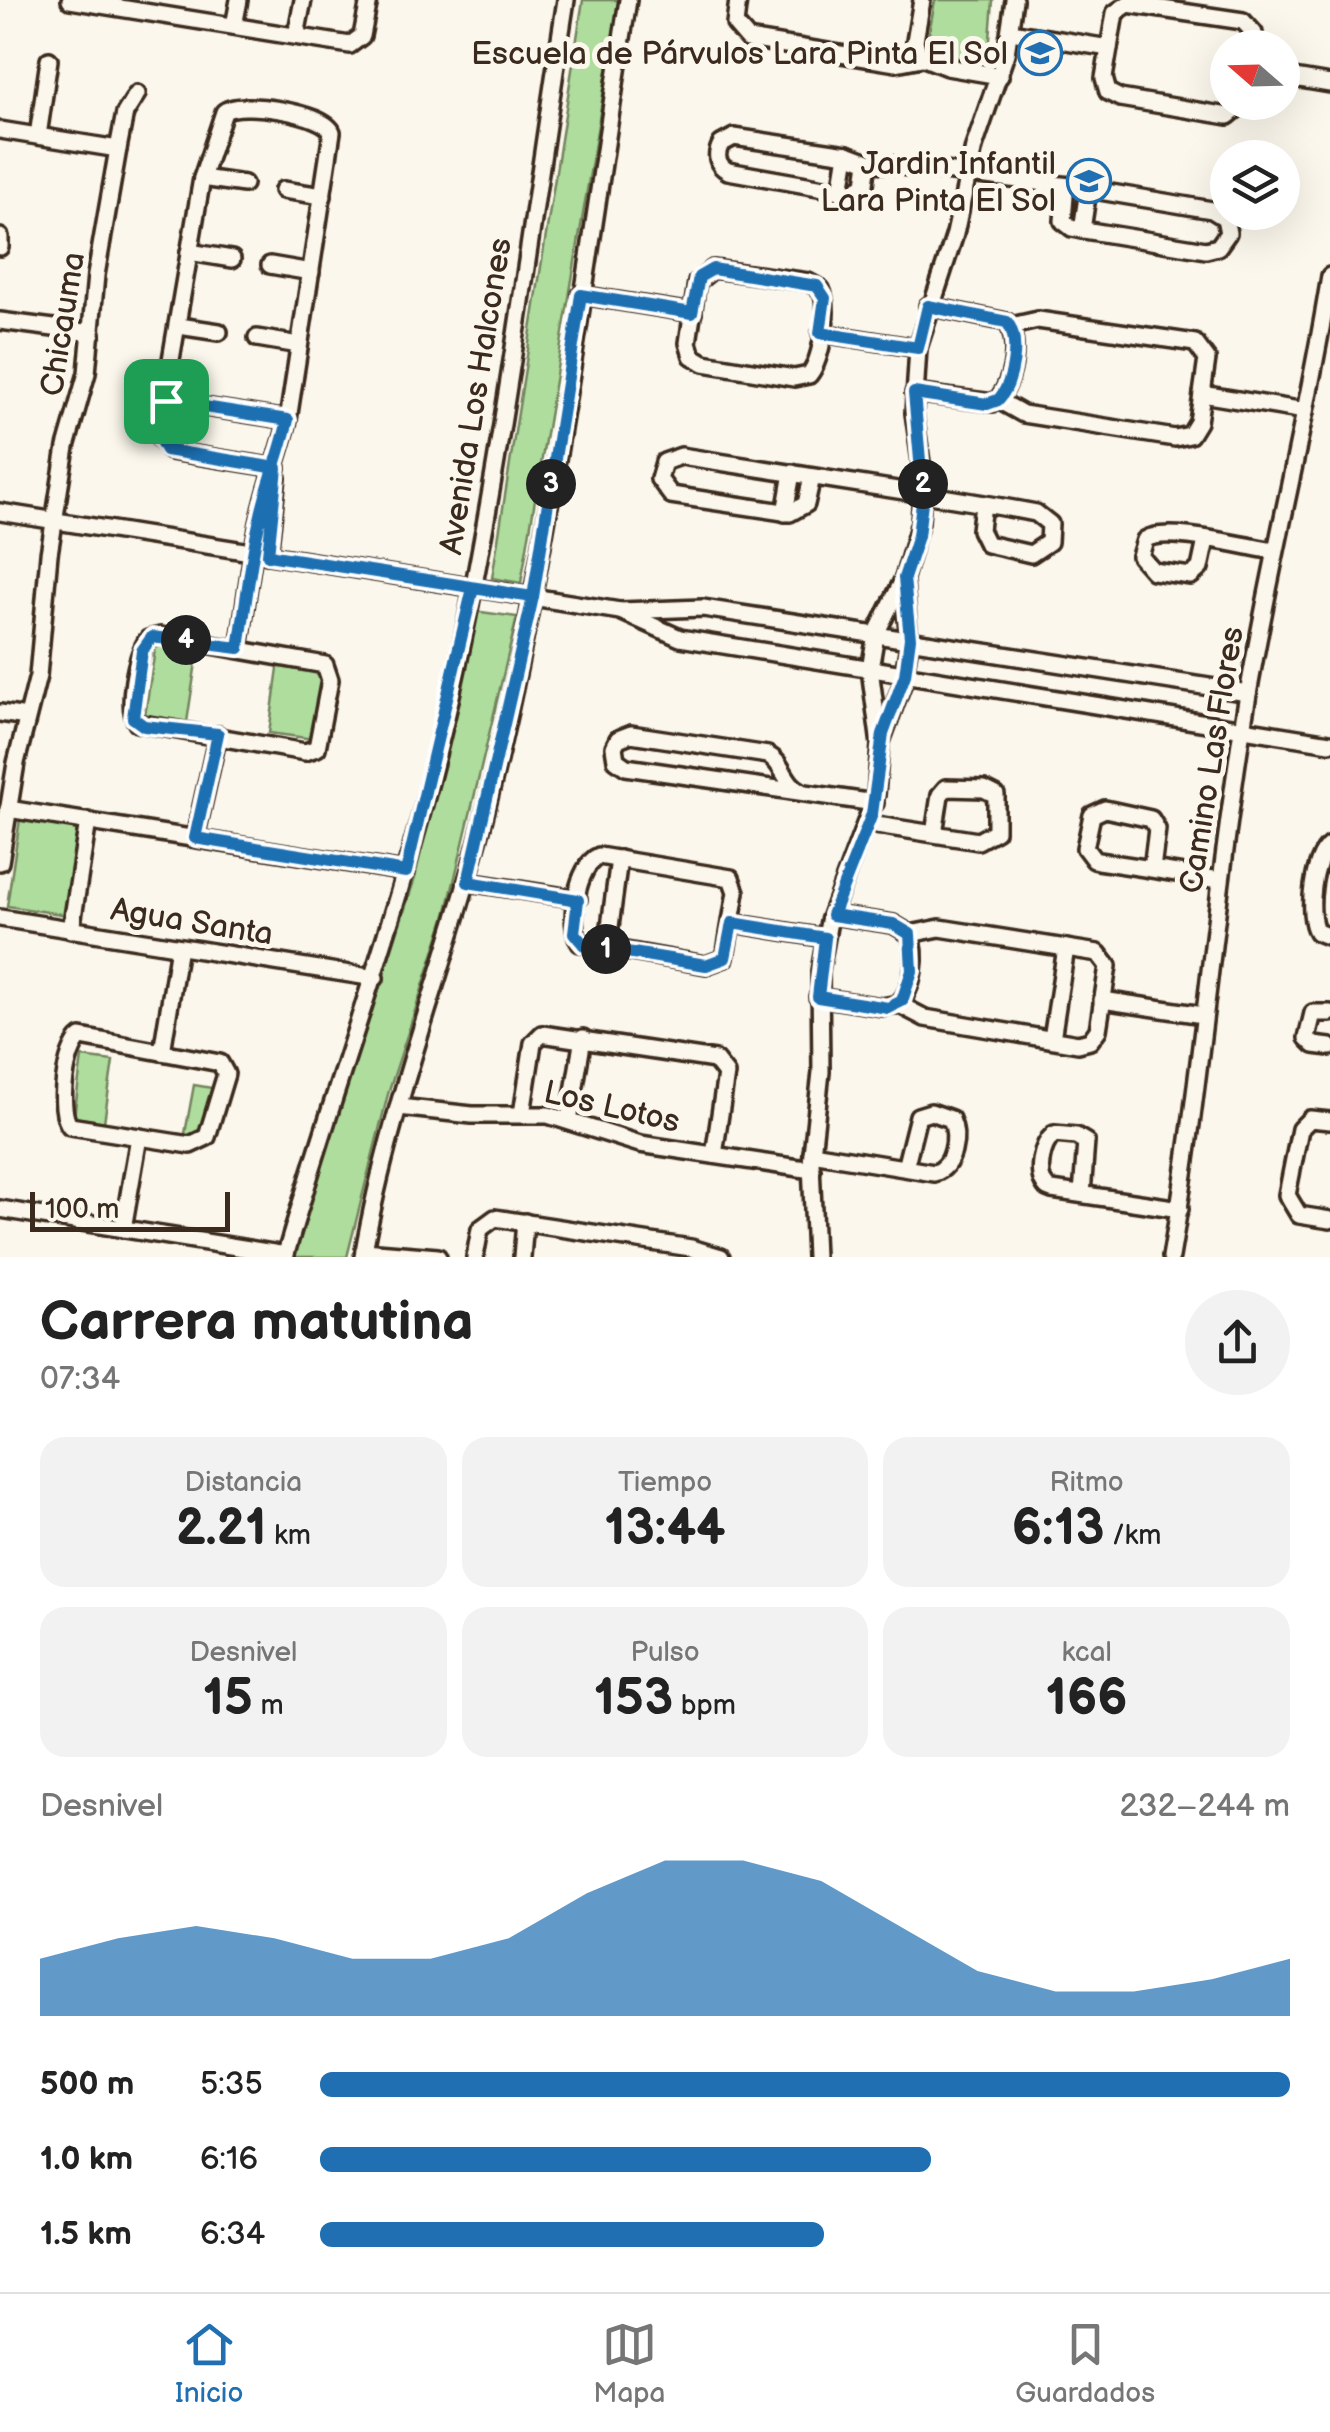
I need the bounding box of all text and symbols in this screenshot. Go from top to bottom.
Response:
school or university icon: Escuela de Párvulos Lara Pinta El Sol [1017,30,1063,76]
north arrow [1210,30,1300,120]
map controls [1210,30,1300,230]
place label: Escuela de Párvulos Lara Pinta El Sol [471,35,1008,74]
button: layers [1210,140,1300,230]
place label: Jardin Infantil Lara Pinta El Sol [821,145,1056,221]
school or university icon: Jardin Infantil Lara Pinta El Sol [1066,158,1112,204]
street label: Avenida Los Halcones [432,235,521,557]
street label: Chicauma [33,249,94,399]
pin [124,359,209,444]
icon: arrive [139,374,194,429]
pin: 3 [526,459,576,509]
pin: 2 [898,459,948,509]
text: 3 [543,467,559,500]
text: 2 [915,467,931,500]
pin: 4 [161,615,211,665]
text: 4 [178,623,194,656]
street label: Camino Las Flores [1172,624,1253,896]
street label: Agua Santa [108,890,276,955]
pin: 1 [581,924,631,974]
text: 1 [600,932,612,965]
street label: Los Lotos [540,1073,684,1142]
scale bar [30,1187,230,1232]
text: 100 m [45,1193,119,1226]
text: Carrera matutina [40,1289,474,1356]
button: share [1185,1290,1290,1395]
text: 07:34 [40,1360,120,1399]
text: Distancia [185,1466,302,1499]
text: Tiempo [618,1466,712,1499]
text: Ritmo [1050,1466,1124,1499]
text: 2.21 [176,1499,267,1559]
text: 13:44 [604,1499,726,1559]
text: 6:13 [1012,1499,1104,1559]
text: km [267,1519,311,1552]
text: /km [1104,1519,1161,1552]
text: Desnivel [189,1636,297,1669]
text: Pulso [630,1636,700,1669]
text: kcal [1062,1636,1112,1669]
text: 15 [203,1669,253,1729]
text: 153 [594,1669,673,1729]
text: 166 [1046,1669,1127,1729]
text: m [253,1689,284,1722]
text: bpm [673,1689,736,1722]
text: Desnivel [40,1787,163,1826]
text: 232–244 m [1120,1787,1290,1826]
text: 500 m [40,2065,134,2104]
text: 5:35 [200,2065,263,2104]
text: 1.0 km [40,2140,133,2179]
text: 6:16 [200,2140,258,2179]
text: 1.5 km [40,2215,132,2254]
text: 6:34 [200,2215,265,2254]
tab: Inicio [175,2317,243,2410]
tab: Mapa [593,2317,665,2410]
tab: Guardados [1015,2317,1155,2410]

